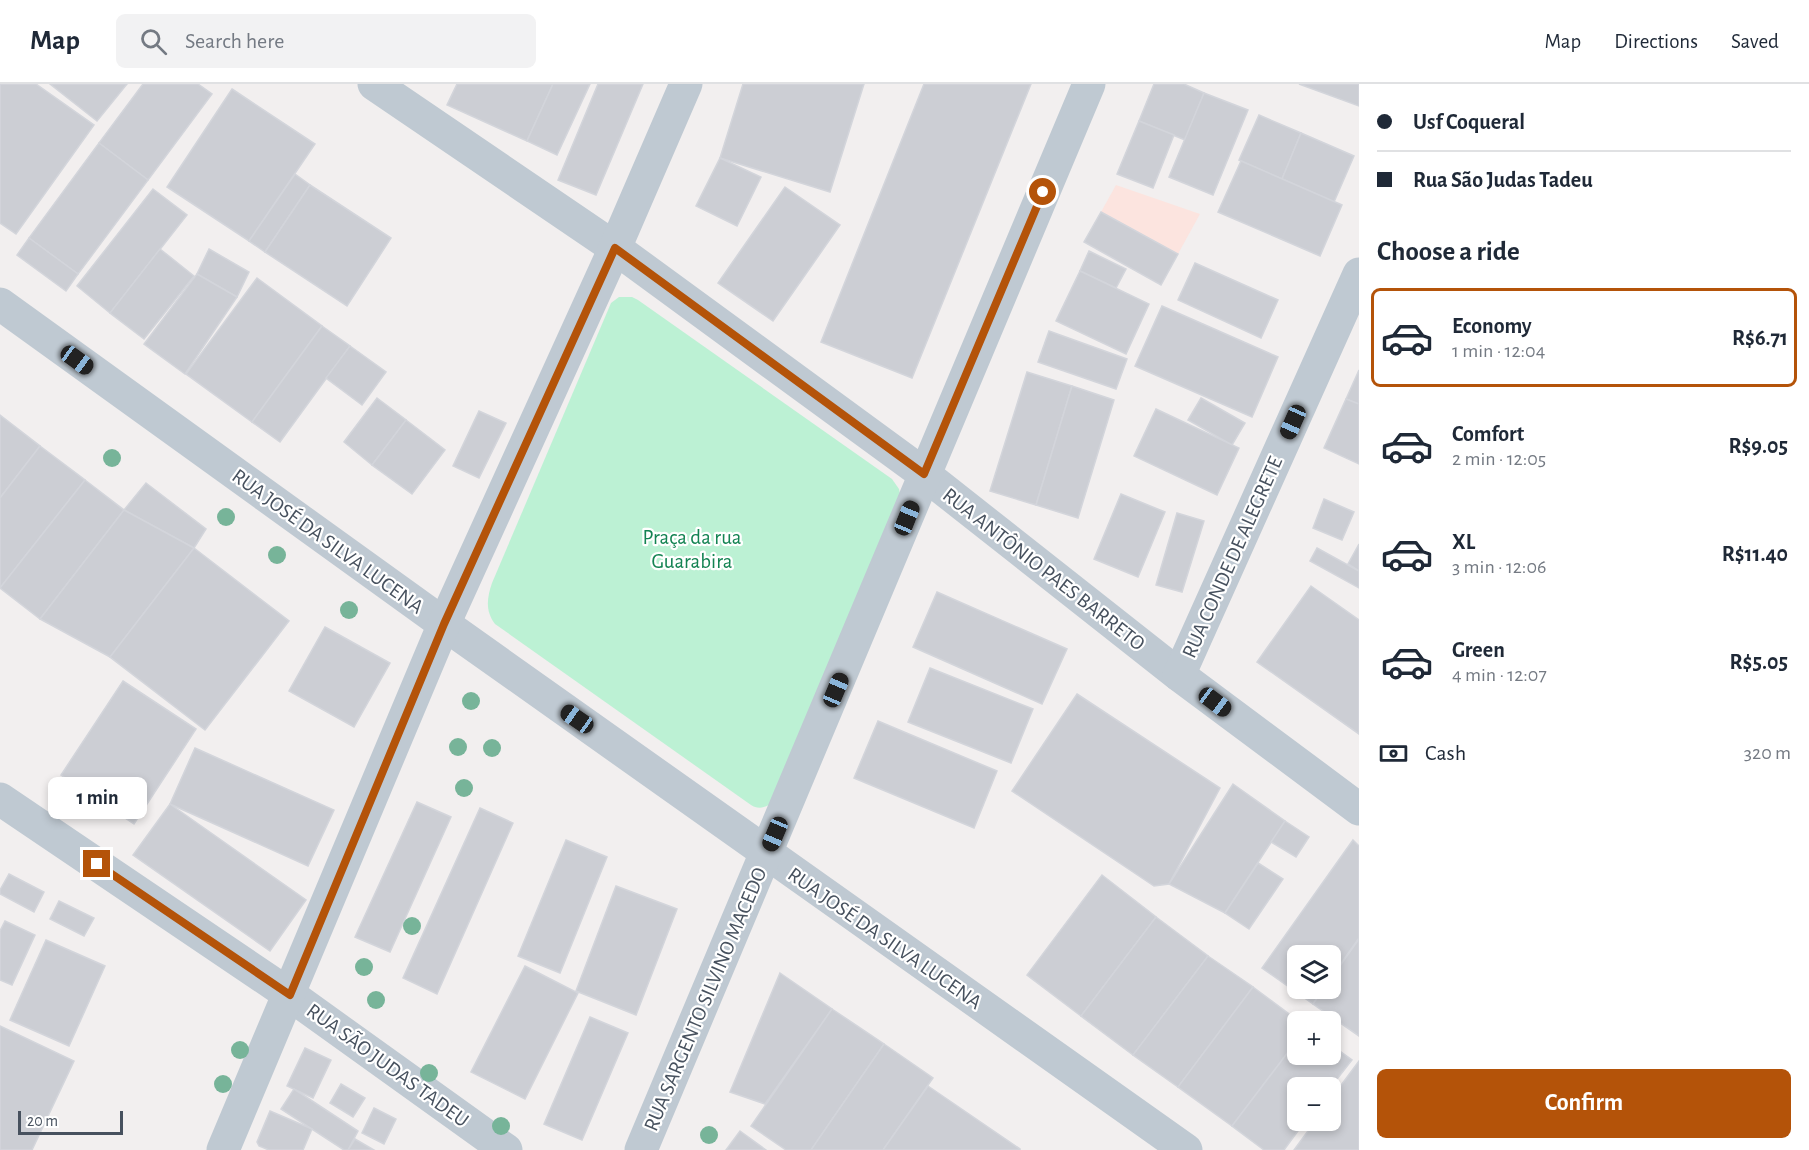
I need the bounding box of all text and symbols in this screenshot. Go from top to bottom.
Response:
search box [116,14,536,68]
icon: search [137,25,170,58]
text: Map [30,27,80,55]
text: Search here [185,30,284,52]
text: Map [1545,31,1581,52]
text: Directions [1614,31,1698,52]
text: Saved [1731,31,1779,52]
text: Usf Coqueral [1413,111,1525,133]
text: Rua São Judas Tadeu [1413,169,1593,191]
route start [1029,178,1056,205]
text: Choose a ride [1377,238,1520,265]
icon: car [1380,311,1434,365]
text: Economy [1452,315,1532,337]
text: R$6.71 [1732,327,1788,349]
text: 1 min · 12:04 [1452,341,1545,361]
car [57,342,97,378]
car [1277,402,1309,442]
icon: car [1380,419,1434,473]
text: Comfort [1452,423,1524,445]
text: R$9.05 [1728,435,1788,457]
text: 2 min · 12:05 [1452,449,1546,469]
street label: RUA CONDE DE ALEGRETE [1179,453,1286,661]
street label: RUA JOSÉ DA SILVA LUCENA [228,463,429,618]
street label: RUA ANTÔNIO PAES BARRETO [939,483,1150,655]
car [892,498,922,538]
park label: Praça da rua Guarabira [642,527,742,572]
icon: car [1380,527,1434,581]
text: XL [1452,531,1475,553]
text: R$11.40 [1722,543,1788,565]
text: 3 min · 12:06 [1452,557,1546,577]
icon: car [1380,635,1434,689]
text: Green [1452,639,1505,661]
text: R$5.05 [1730,651,1788,673]
text: 4 min · 12:07 [1452,665,1547,685]
car [821,670,851,710]
car [1195,684,1235,720]
car [557,701,597,737]
icon: cash [1377,737,1410,770]
text: Cash [1425,742,1466,764]
text: 320 m [1744,743,1791,763]
callout: 1 min [48,777,146,819]
text: 1 min [76,788,119,808]
car [760,814,790,854]
route end [83,850,110,877]
street label: RUA JOSÉ DA SILVA LUCENA [784,862,987,1013]
street label: RUA SARGENTO SILVINO MACEDO [640,864,771,1134]
map controls [1287,945,1341,1131]
button: layers [1287,945,1341,999]
street label: RUA SÃO JUDAS TADEU [303,998,474,1131]
button: + [1287,1011,1341,1065]
button: Confirm [1377,1069,1791,1138]
button: − [1287,1077,1341,1131]
scale bar [18,1108,123,1136]
text: 20 m [27,1113,58,1129]

